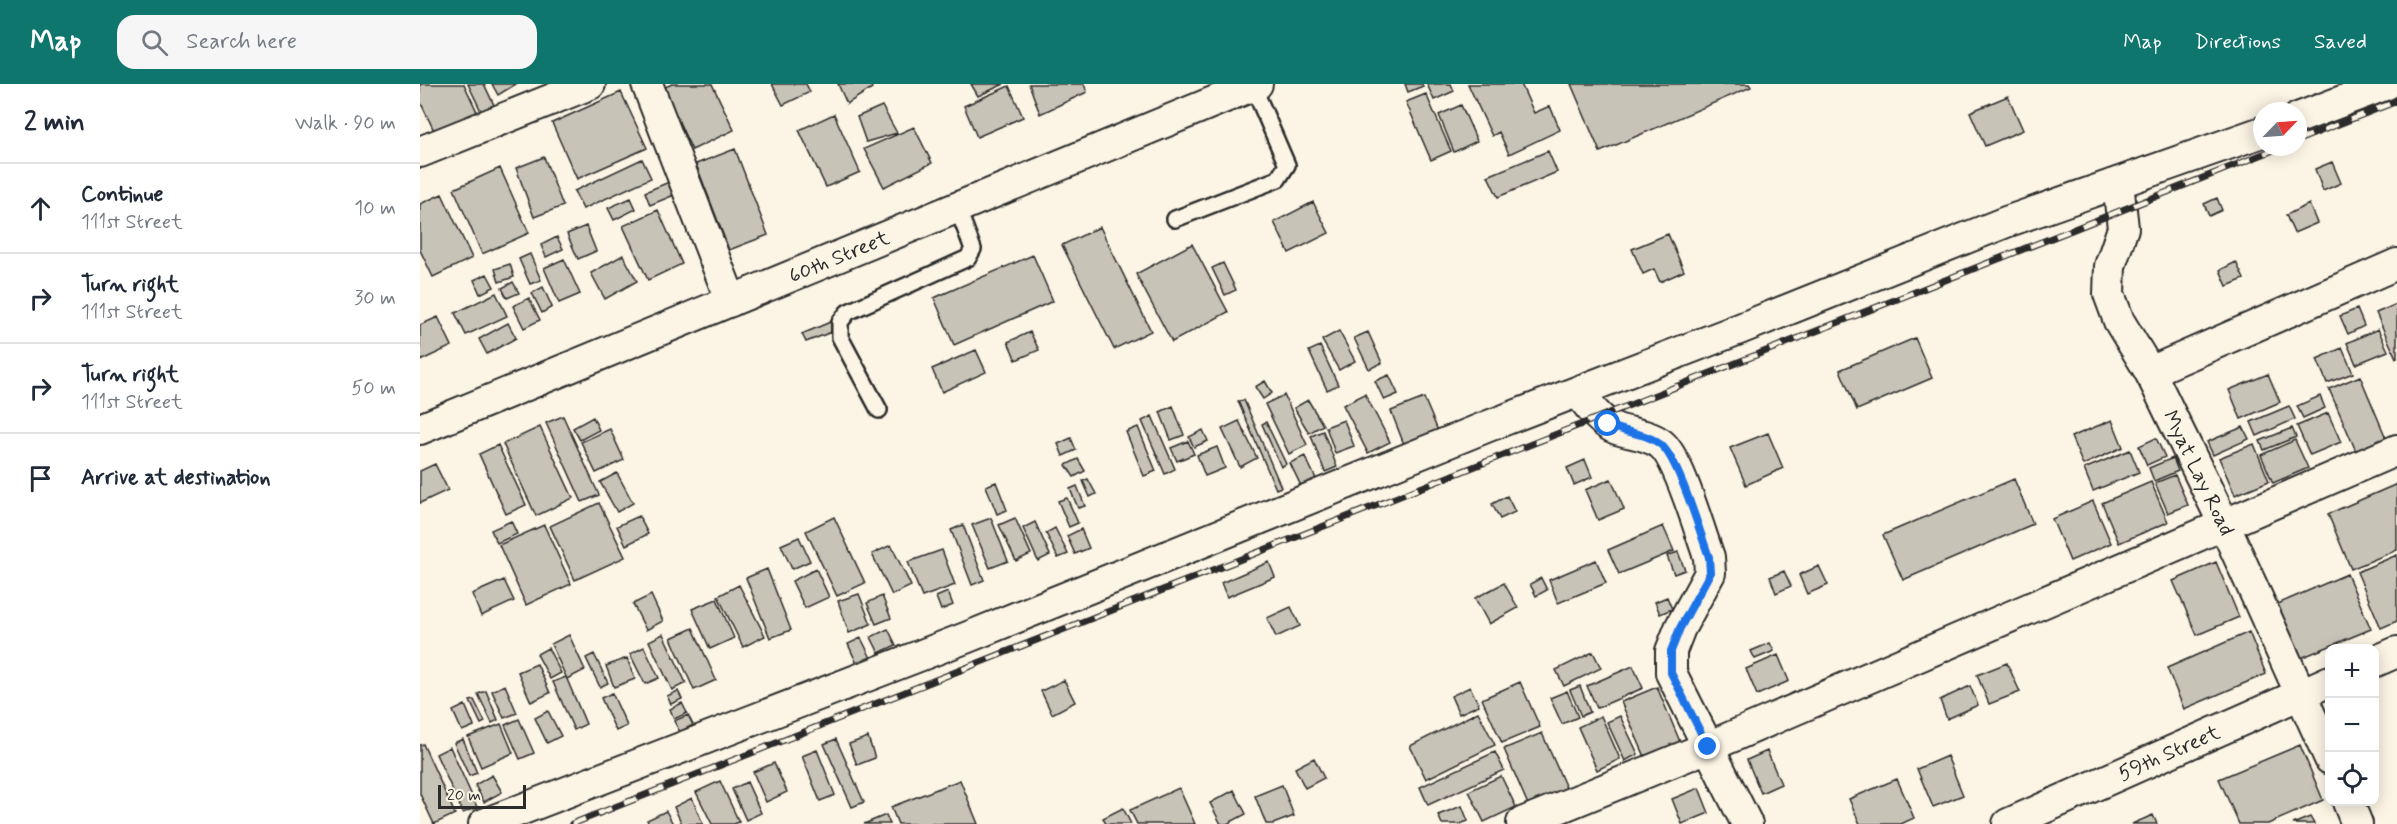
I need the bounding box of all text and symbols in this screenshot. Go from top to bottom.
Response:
search box [117,15,537,69]
text: Map [30,24,81,61]
icon: search [138,26,171,59]
text: Search here [186,28,297,56]
text: Map [2123,28,2162,56]
text: Directions [2195,28,2281,56]
text: Saved [2314,28,2367,56]
north arrow [2253,102,2307,156]
text: 2 min [24,106,85,140]
text: Walk · 90 m [295,110,396,137]
text: Continue [81,181,163,209]
icon: ahead [24,192,57,225]
text: 10 m [354,195,396,222]
text: 111st Street [81,209,183,236]
street label: 60th Street [785,224,894,290]
text: Turn right [81,271,179,299]
icon: right [24,282,57,315]
text: 30 m [354,285,396,312]
text: 111st Street [81,299,183,326]
text: Turn right [81,361,179,389]
icon: right [24,372,57,405]
text: 50 m [351,375,396,402]
text: 111st Street [81,389,183,416]
street label: Myat Lay Road [2156,406,2240,540]
route start [1594,410,1620,436]
icon: arrive [24,462,57,495]
text: Arrive at destination [81,464,271,492]
map controls [2325,644,2379,806]
button: + [2325,644,2379,698]
button: − [2325,698,2379,752]
street label: 59th Street [2114,718,2225,788]
route end [1694,733,1720,759]
button: locate [2325,752,2379,806]
scale bar [438,782,526,810]
text: 20 m [447,785,481,806]

